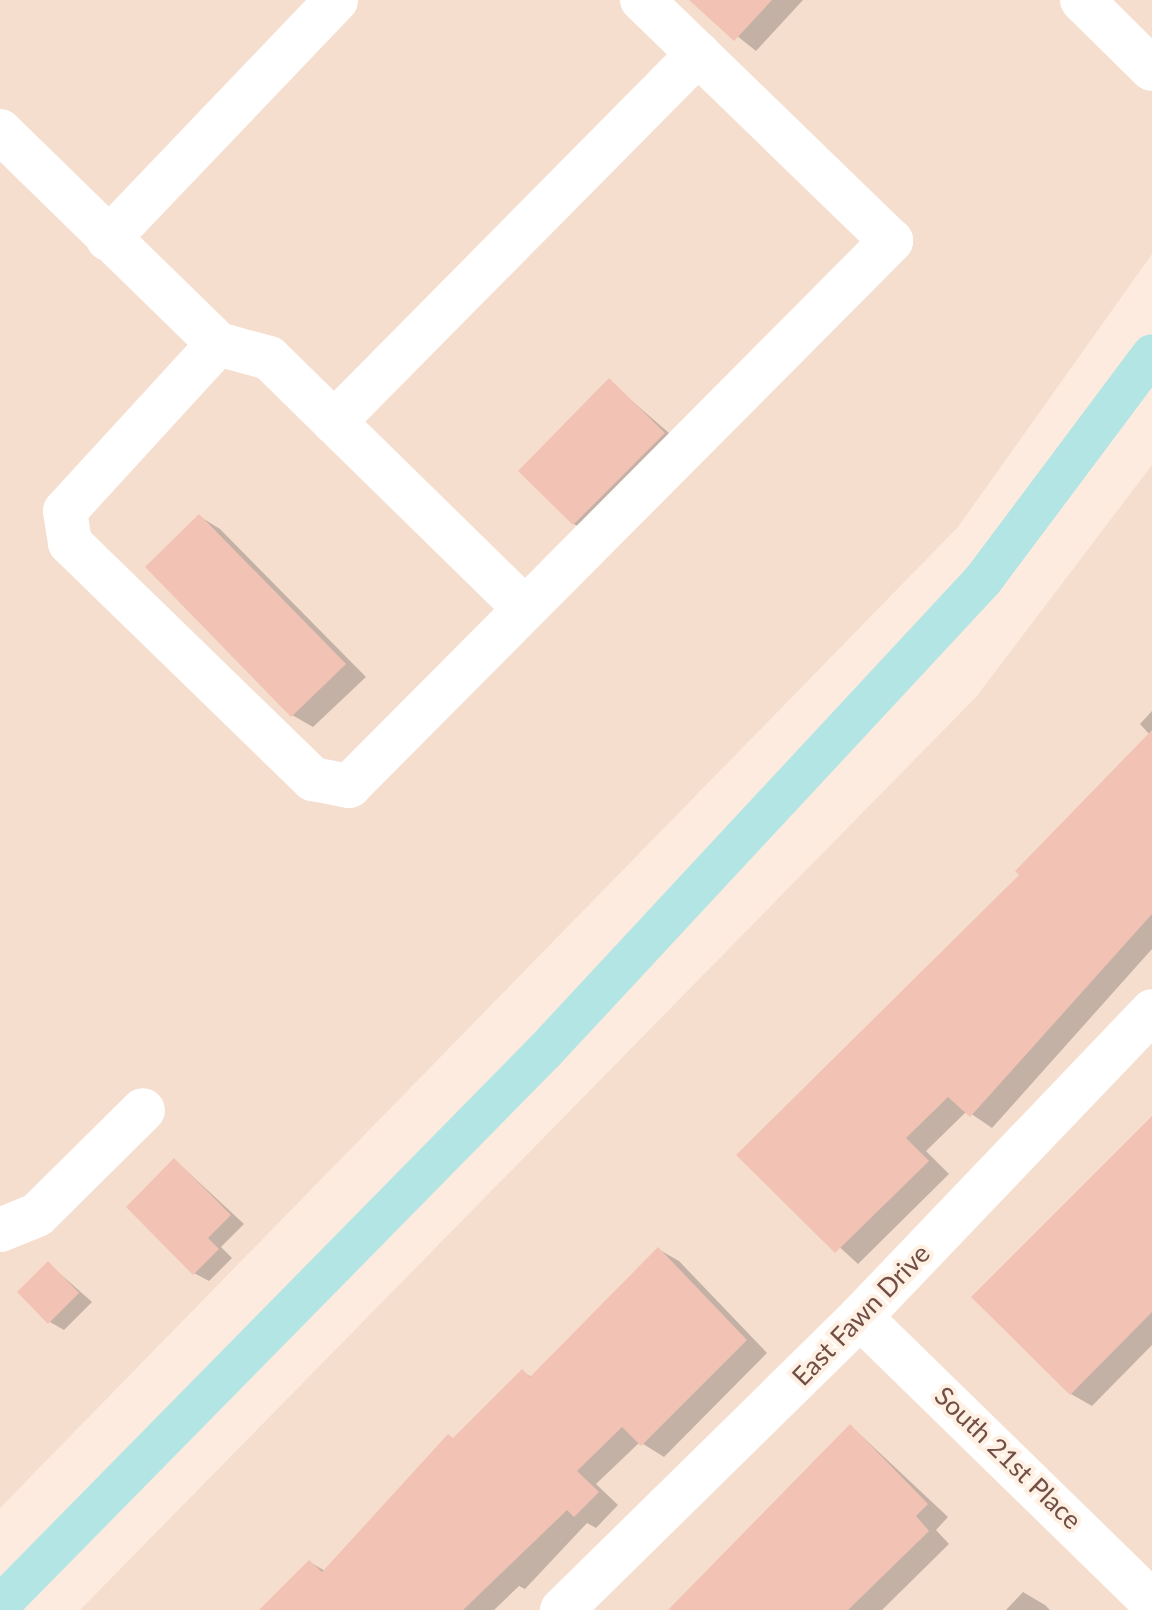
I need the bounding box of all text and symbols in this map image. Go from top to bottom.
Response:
street label: East Fawn Drive [786,1238,936,1392]
street label: South 21st Place [928,1380,1088,1536]

